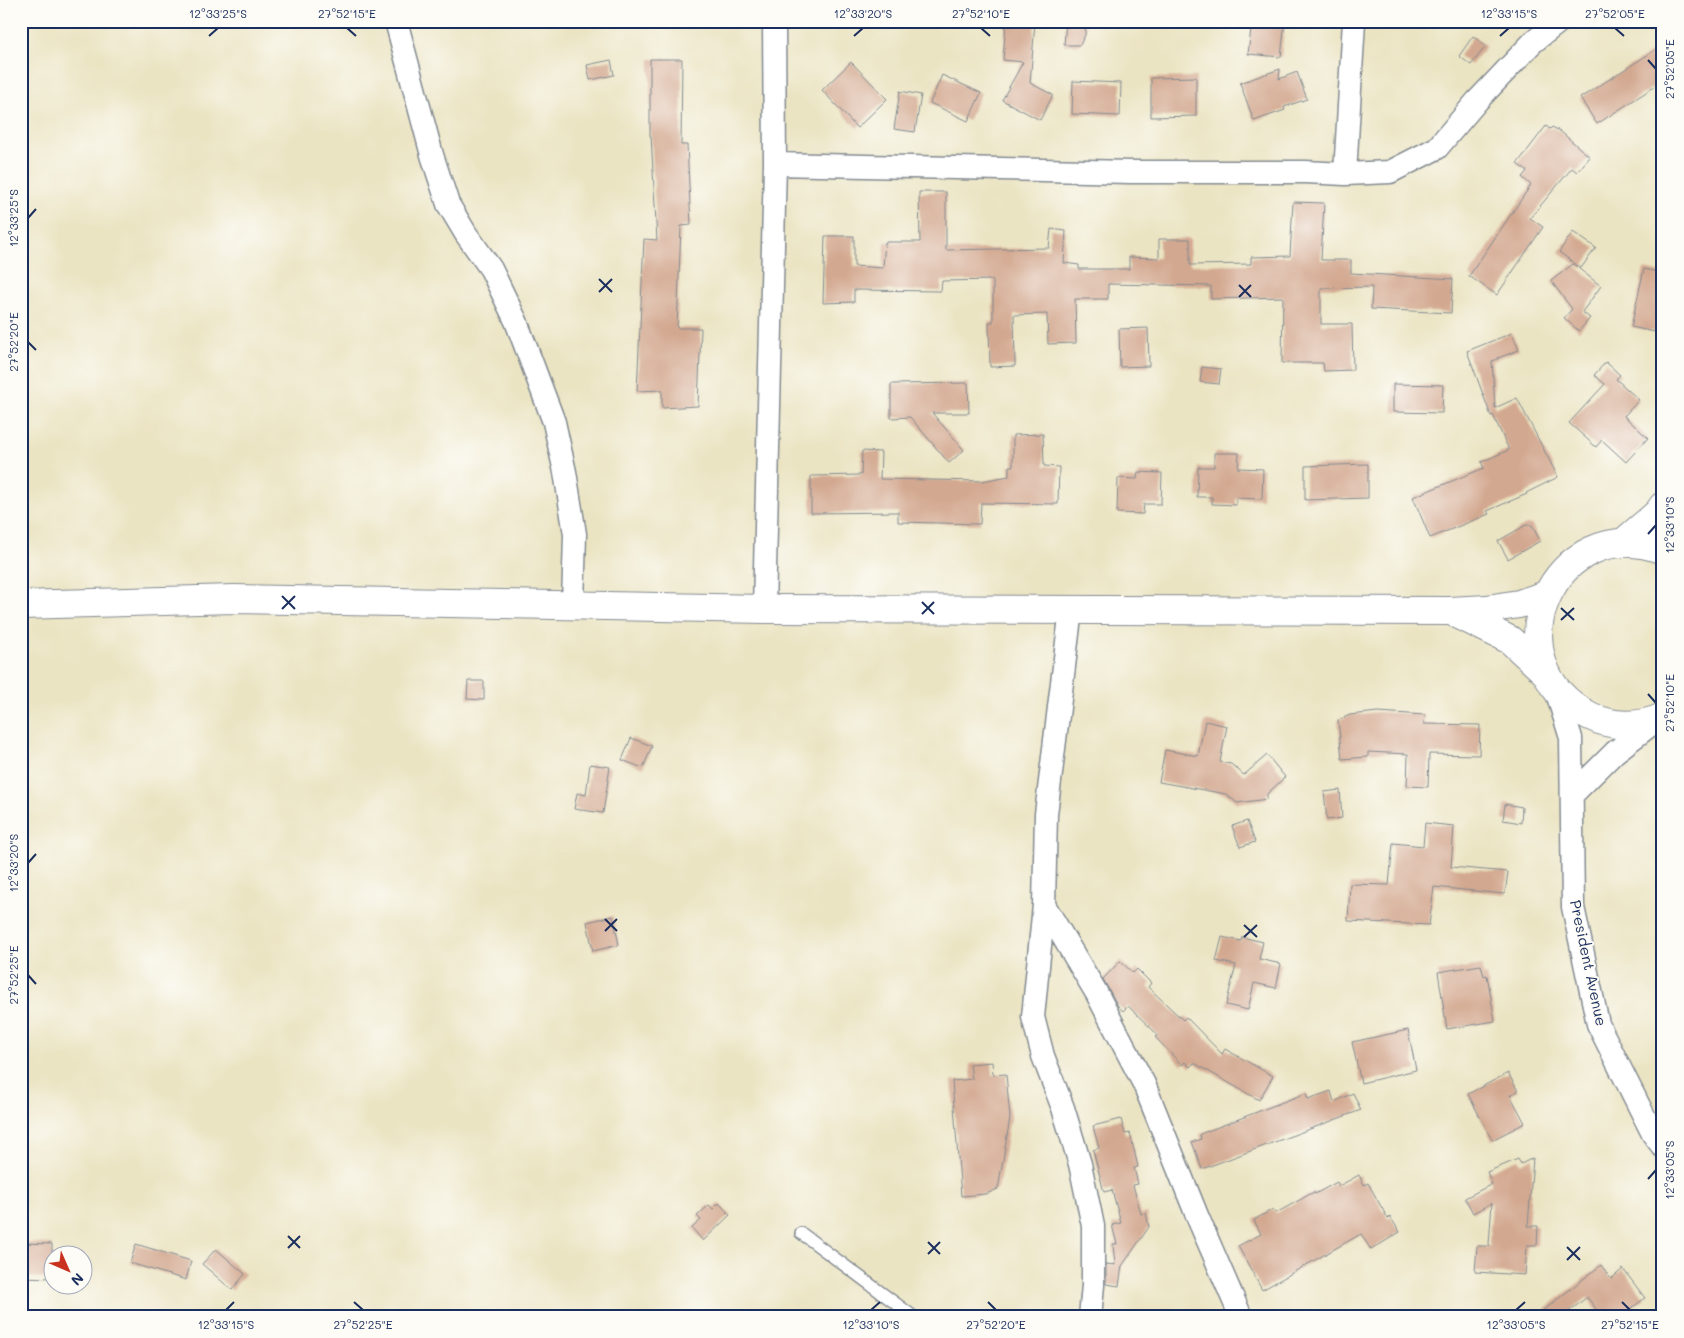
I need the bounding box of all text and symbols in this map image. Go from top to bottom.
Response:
text: 12°33'25"S [189,5,247,21]
text: 27°52'15"E [318,5,376,21]
text: 12°33'20"S [834,5,892,21]
text: 27°52'10"E [952,5,1010,21]
text: 12°33'15"S [1481,5,1538,21]
text: 27°52'05"E [1585,5,1645,21]
text: 27°52'05"E [1661,39,1677,99]
text: 12°33'25"S [5,189,21,247]
text: 27°52'20"E [5,312,21,372]
text: 12°33'10"S [1661,496,1677,554]
text: 27°52'10"E [1661,674,1677,732]
text: 12°33'20"S [5,834,21,892]
street label: President Avenue [1566,898,1612,1028]
text: 27°52'25"E [5,945,21,1005]
text: 12°33'05"S [1661,1140,1677,1199]
north arrow [42,1246,92,1296]
text: N [67,1269,88,1290]
text: 12°33'15"S [198,1316,255,1332]
text: 27°52'25"E [333,1316,393,1332]
text: 12°33'10"S [842,1316,900,1332]
text: 27°52'20"E [966,1316,1026,1332]
text: 12°33'05"S [1487,1316,1546,1332]
text: 27°52'15"E [1601,1316,1659,1332]

